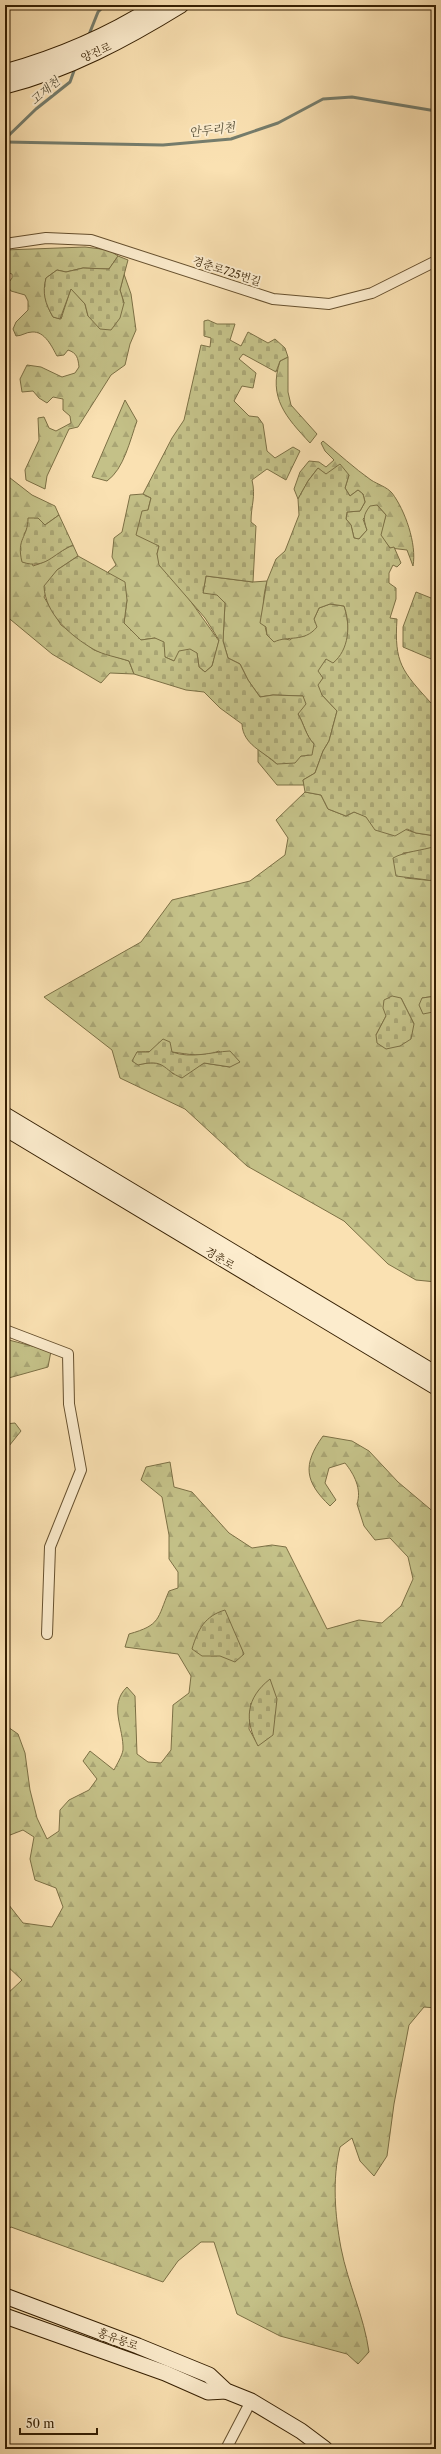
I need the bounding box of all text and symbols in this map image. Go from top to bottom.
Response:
street label: 양진로 [79,39,114,65]
water label: 고재천 [27,73,64,108]
water label: 안두리천 [188,119,237,140]
street label: 경춘로725번길 [191,253,263,289]
street label: 경춘로 [203,1244,238,1272]
street label: 홍유릉로 [96,2325,141,2353]
scale bar [20,2410,97,2436]
text: 50 m [26,2416,55,2431]

